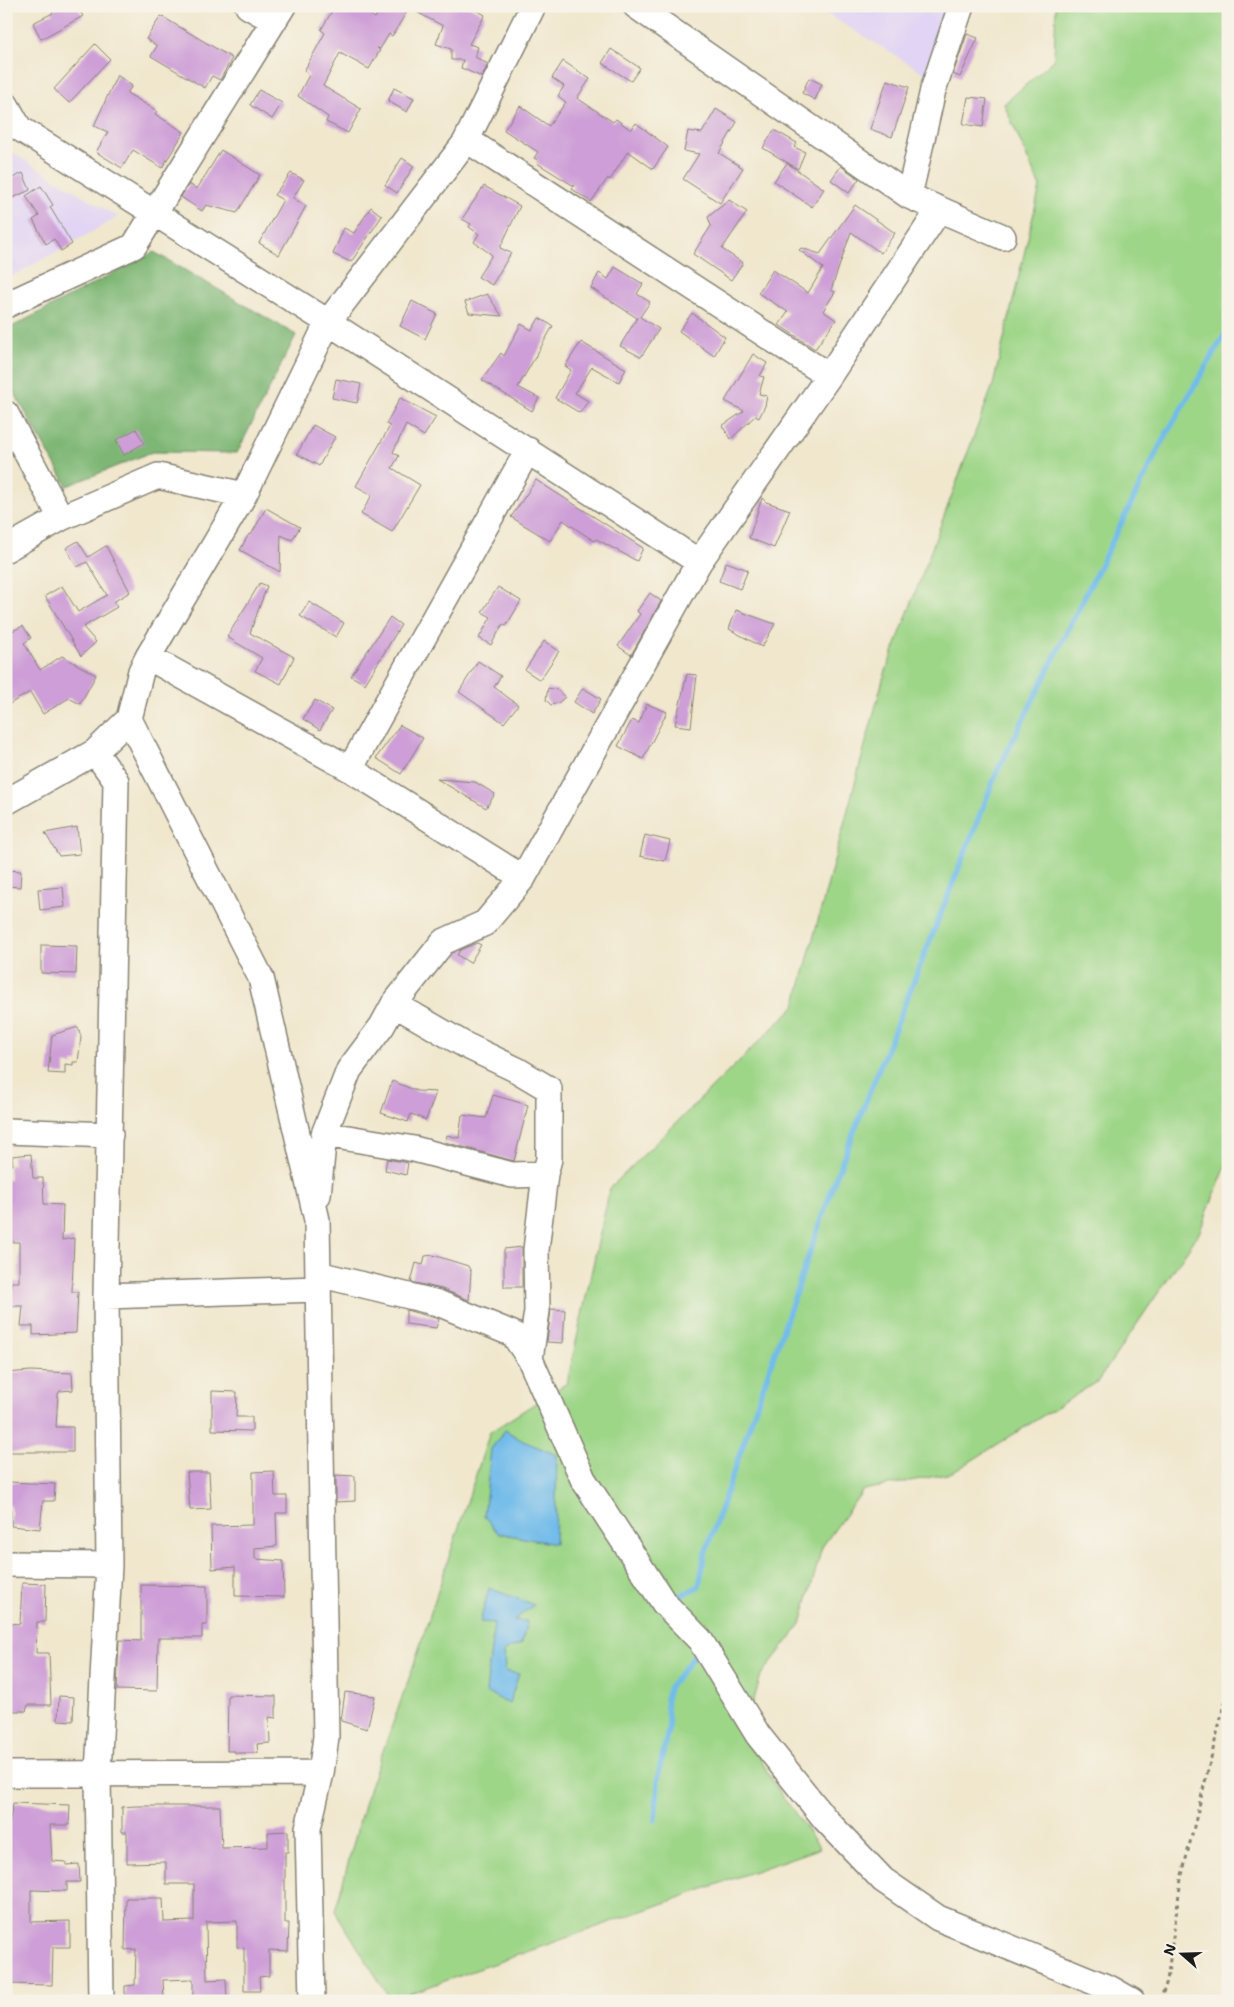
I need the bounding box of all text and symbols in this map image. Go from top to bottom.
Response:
north arrow [1156,1930,1206,1980]
text: N [1159,1941,1180,1958]

